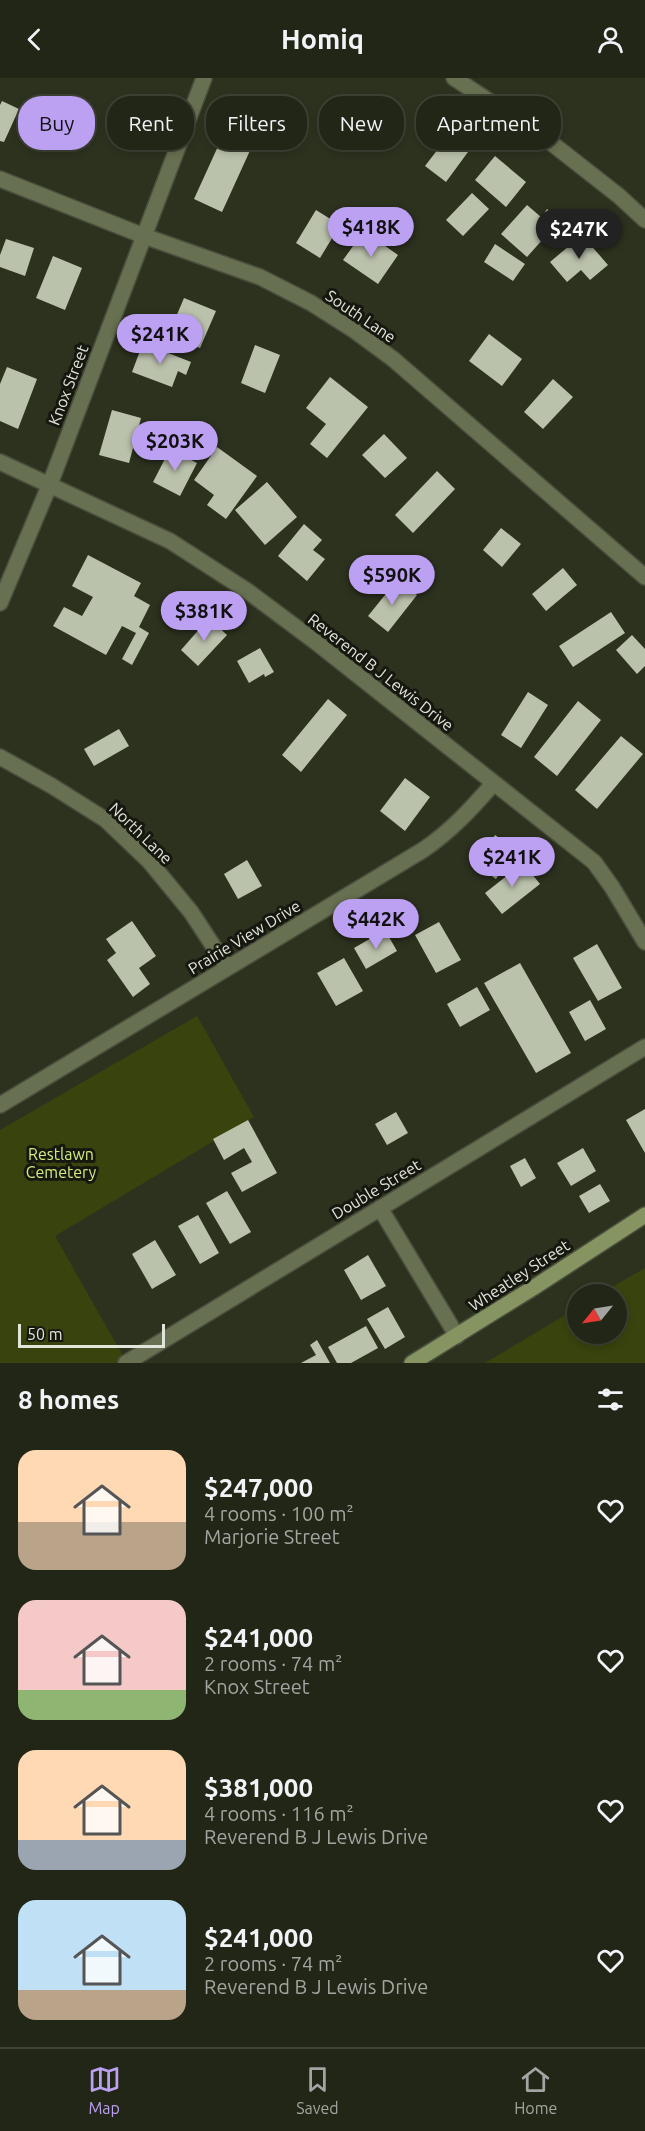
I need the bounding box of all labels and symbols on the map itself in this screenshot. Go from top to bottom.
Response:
pin: $418K [329,207,413,258]
pin: $247K [537,209,621,260]
street label: South Lane [323,286,399,346]
pin: $241K [118,314,202,365]
street label: Knox Street [44,342,92,428]
pin: $203K [133,421,217,472]
pin: $590K [350,555,434,606]
pin: $381K [162,591,246,642]
street label: Reverend B J Lewis Drive [305,610,457,734]
street label: North Lane [106,799,176,867]
pin: $241K [470,837,554,888]
street label: Prairie View Drive [185,896,303,978]
pin: $442K [334,899,418,950]
park label: Restlawn Cemetery [26,1145,97,1181]
street label: Double Street [328,1155,424,1223]
street label: Wheatley Street [465,1235,573,1314]
north arrow [567,1284,627,1344]
scale bar [18,1321,165,1348]

